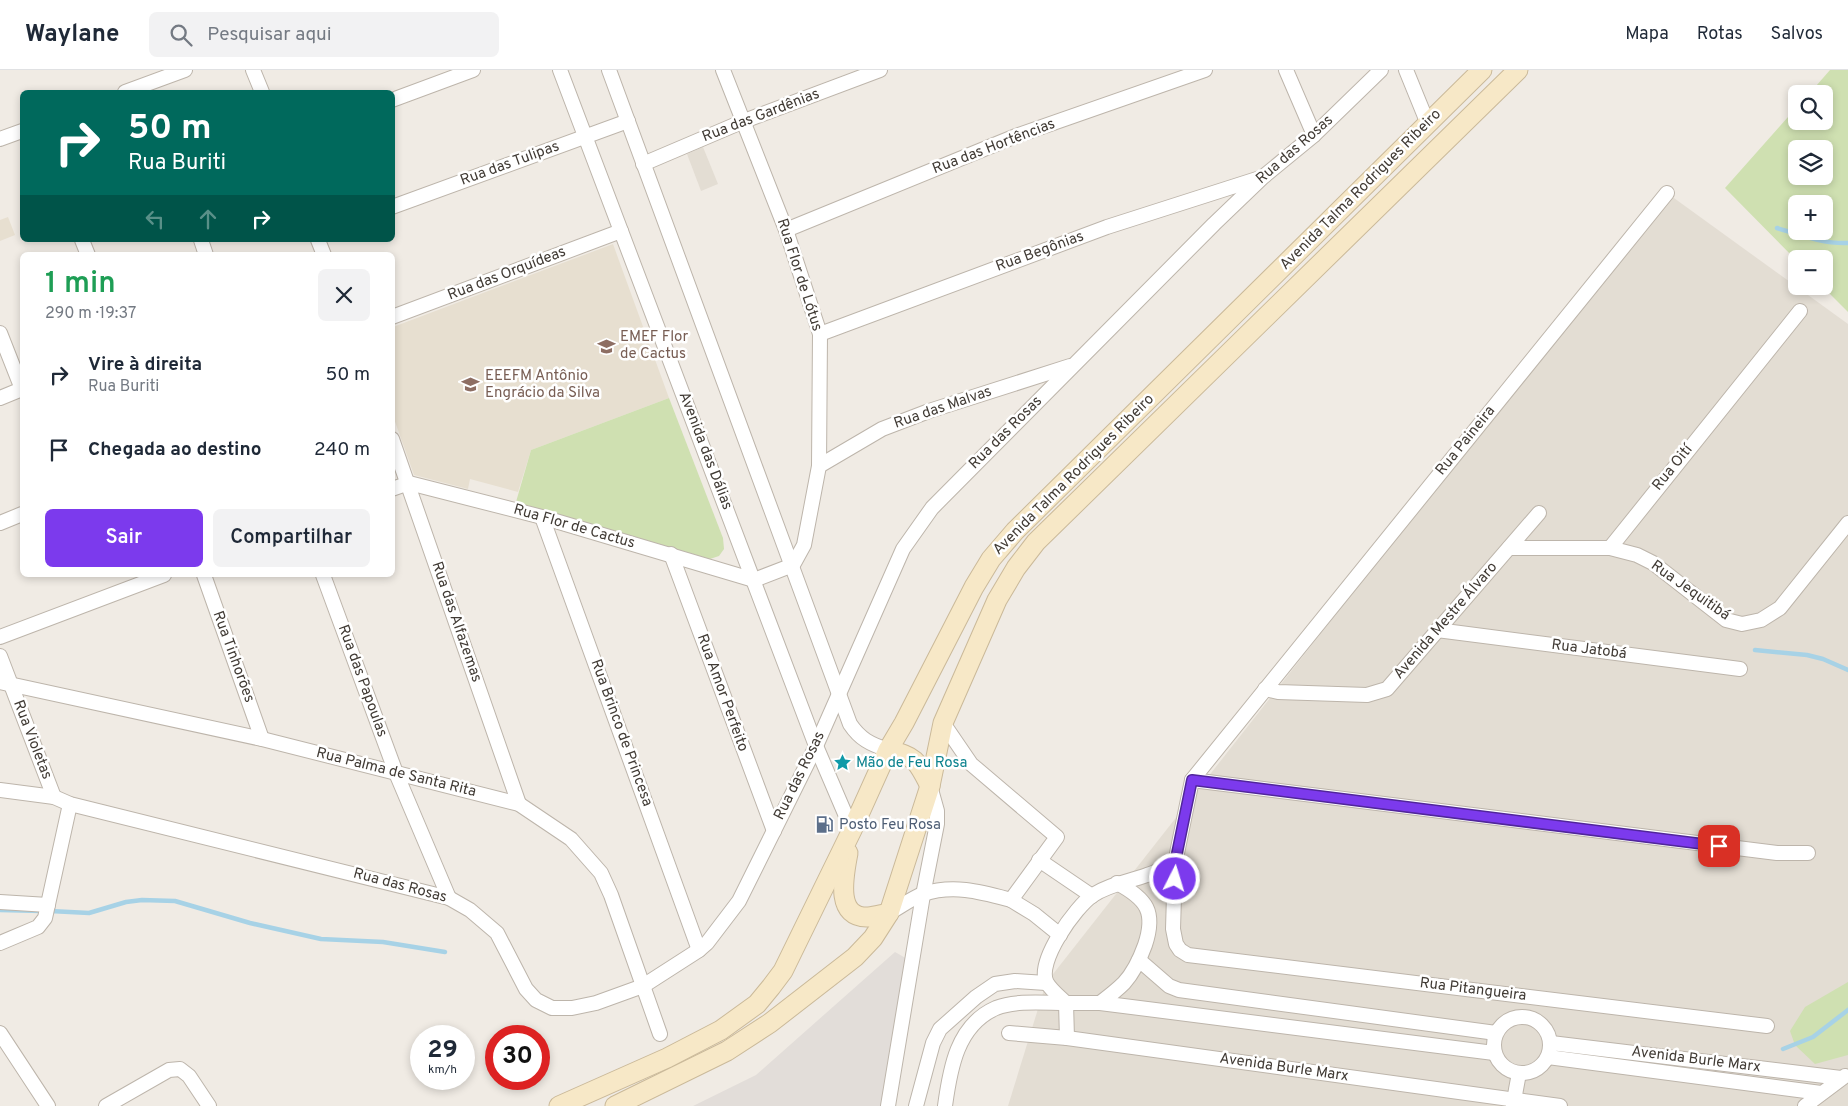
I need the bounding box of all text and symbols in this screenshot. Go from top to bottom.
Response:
search box [149,12,499,57]
text: Waylane [25,20,119,50]
icon: search [167,21,195,49]
text: Pesquisar aqui [207,23,332,47]
text: Mapa [1625,23,1669,46]
text: Rotas [1697,23,1743,46]
text: Salvos [1771,23,1823,46]
street label: Rua das Gardênias [700,85,822,147]
map controls [1788,85,1833,295]
button: search [1788,85,1833,130]
street label: Avenida Talma Rodrigues Ribeiro [1276,105,1446,275]
text: 50 m [128,107,212,151]
icon: right [45,110,110,175]
street label: Rua das Rosas [1252,111,1338,189]
street label: Rua das Hortências [930,115,1058,179]
street label: Rua das Tulipas [458,137,562,191]
button: layers [1788,140,1833,185]
text: Rua Buriti [128,150,226,177]
button: + [1788,195,1833,240]
icon: left [141,205,169,233]
icon: ahead [194,205,222,233]
icon: right [247,205,275,233]
street label: Rua Flor de Lótus [772,216,826,334]
street label: Rua Begônias [993,227,1087,277]
street label: Rua das Orquídeas [445,243,569,305]
button: − [1788,250,1833,295]
text: 1 min [45,266,116,303]
button: close [318,269,370,321]
text: 290 m · 19:37 [45,304,136,324]
place label: EMEF Flor de Cactus [620,328,688,364]
school or university icon: EMEF Flor de Cactus [596,336,616,356]
text: Vire à direita [88,353,202,377]
icon: right [45,361,73,389]
text: 50 m [325,363,370,387]
place label: EEEFM Antônio Engrácio da Silva [485,367,600,403]
school or university icon: EEEFM Antônio Engrácio da Silva [461,375,481,395]
text: Rua Buriti [88,377,159,397]
street label: Rua das Malvas [892,382,994,434]
street label: Avenida das Dálias [674,389,736,513]
street label: Avenida Talma Rodrigues Ribeiro [989,390,1159,560]
street label: Rua das Rosas [965,392,1047,474]
street label: Rua Paineira [1432,402,1500,480]
icon: arrive [45,436,73,464]
text: Chegada ao destino [88,438,262,462]
text: 240 m [314,438,370,462]
street label: Rua Oití [1649,440,1698,495]
street label: Rua Flor de Cactus [511,501,637,553]
button: Sair [45,509,203,567]
button: Compartilhar [213,509,370,567]
street label: Rua Jequitibá [1647,557,1733,625]
street label: Avenida Mestre Álvaro [1389,558,1502,684]
street label: Rua das Alfazemas [426,559,486,685]
street label: Rua Tinhorões [208,609,258,705]
street label: Rua das Papoulas [333,622,391,740]
street label: Rua Amor Perfeito [692,632,752,754]
street label: Rua Jatobá [1550,636,1628,664]
street label: Rua Brinco de Princesa [586,657,656,809]
street label: Rua Violetas [8,698,56,782]
street label: Rua das Rosas [770,729,830,823]
street label: Rua Palma de Santa Rita [314,744,478,802]
place icon: Mão de Feu Rosa [832,753,852,773]
place label: Mão de Feu Rosa [856,754,967,773]
fuel station icon: Posto Feu Rosa [815,815,835,835]
place label: Posto Feu Rosa [839,816,941,835]
pin [1698,825,1740,867]
icon: arrive [1705,832,1733,860]
position arrow [1148,852,1200,904]
street label: Rua das Rosas [351,864,449,908]
street label: Rua Pitangueira [1419,974,1527,1006]
speed limit sign: 30 [485,1025,550,1090]
text: 29 [427,1035,458,1067]
street label: Avenida Burle Marx [1630,1043,1762,1077]
street label: Avenida Burle Marx [1218,1050,1350,1086]
text: km/h [428,1062,457,1078]

